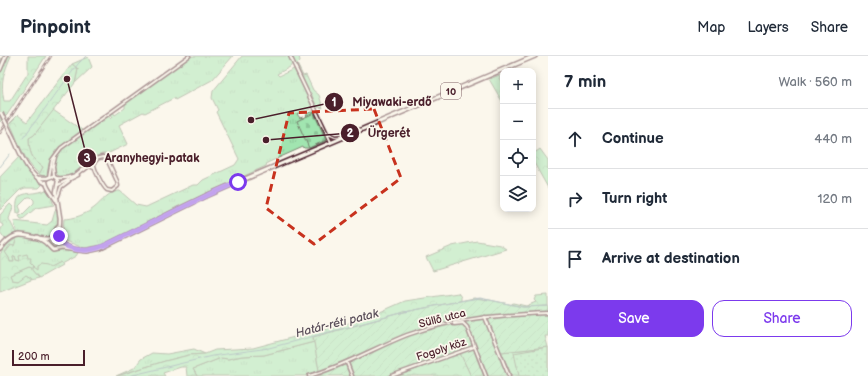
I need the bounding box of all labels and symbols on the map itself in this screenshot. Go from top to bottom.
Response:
road number: 10 [441,83,461,99]
callout: Miyawaki-erdő [324,90,439,114]
text: 1 [331,95,337,110]
text: Miyawaki-erdő [352,95,432,110]
callout: Ürgerét [340,121,418,145]
text: Ürgerét [368,125,410,141]
text: 2 [346,126,354,141]
callout: Aranyhegyi-patak [77,146,208,170]
text: 3 [83,151,91,166]
text: Aranyhegyi-patak [103,151,200,166]
route start [229,173,247,191]
route end [50,227,68,245]
water label: Határ-réti patak [294,306,381,341]
street label: Süllő utca [417,306,467,331]
street label: Fogoly köz [415,335,468,364]
scale bar [12,348,85,367]

